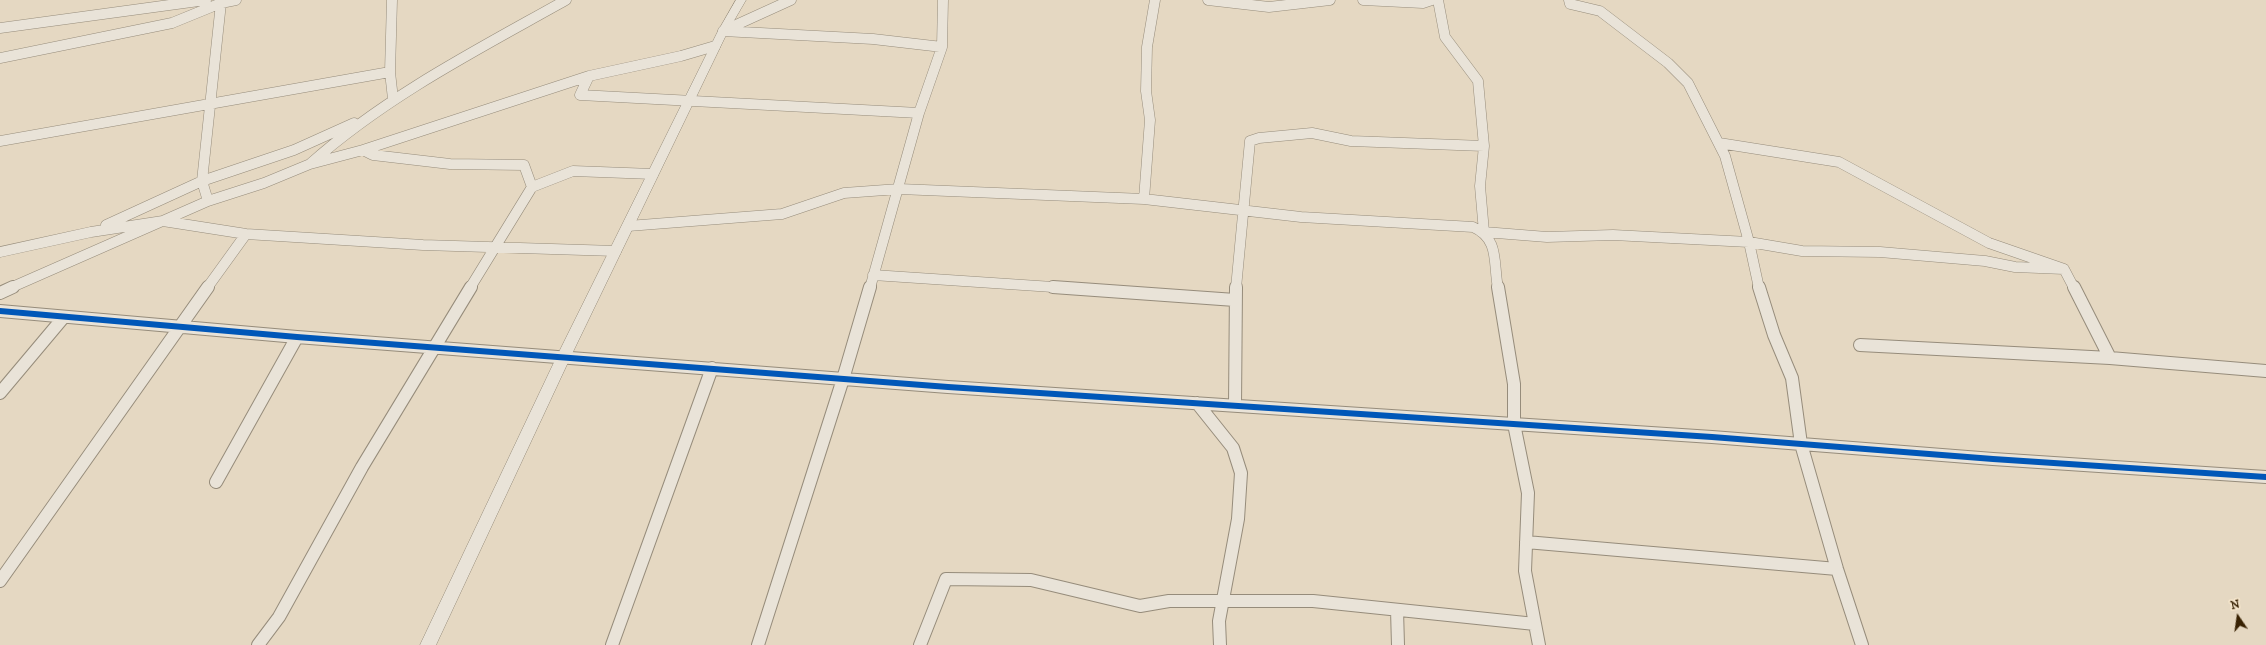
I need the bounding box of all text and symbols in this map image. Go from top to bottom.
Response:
north arrow [2218,597,2258,637]
text: N [2229,597,2241,613]

